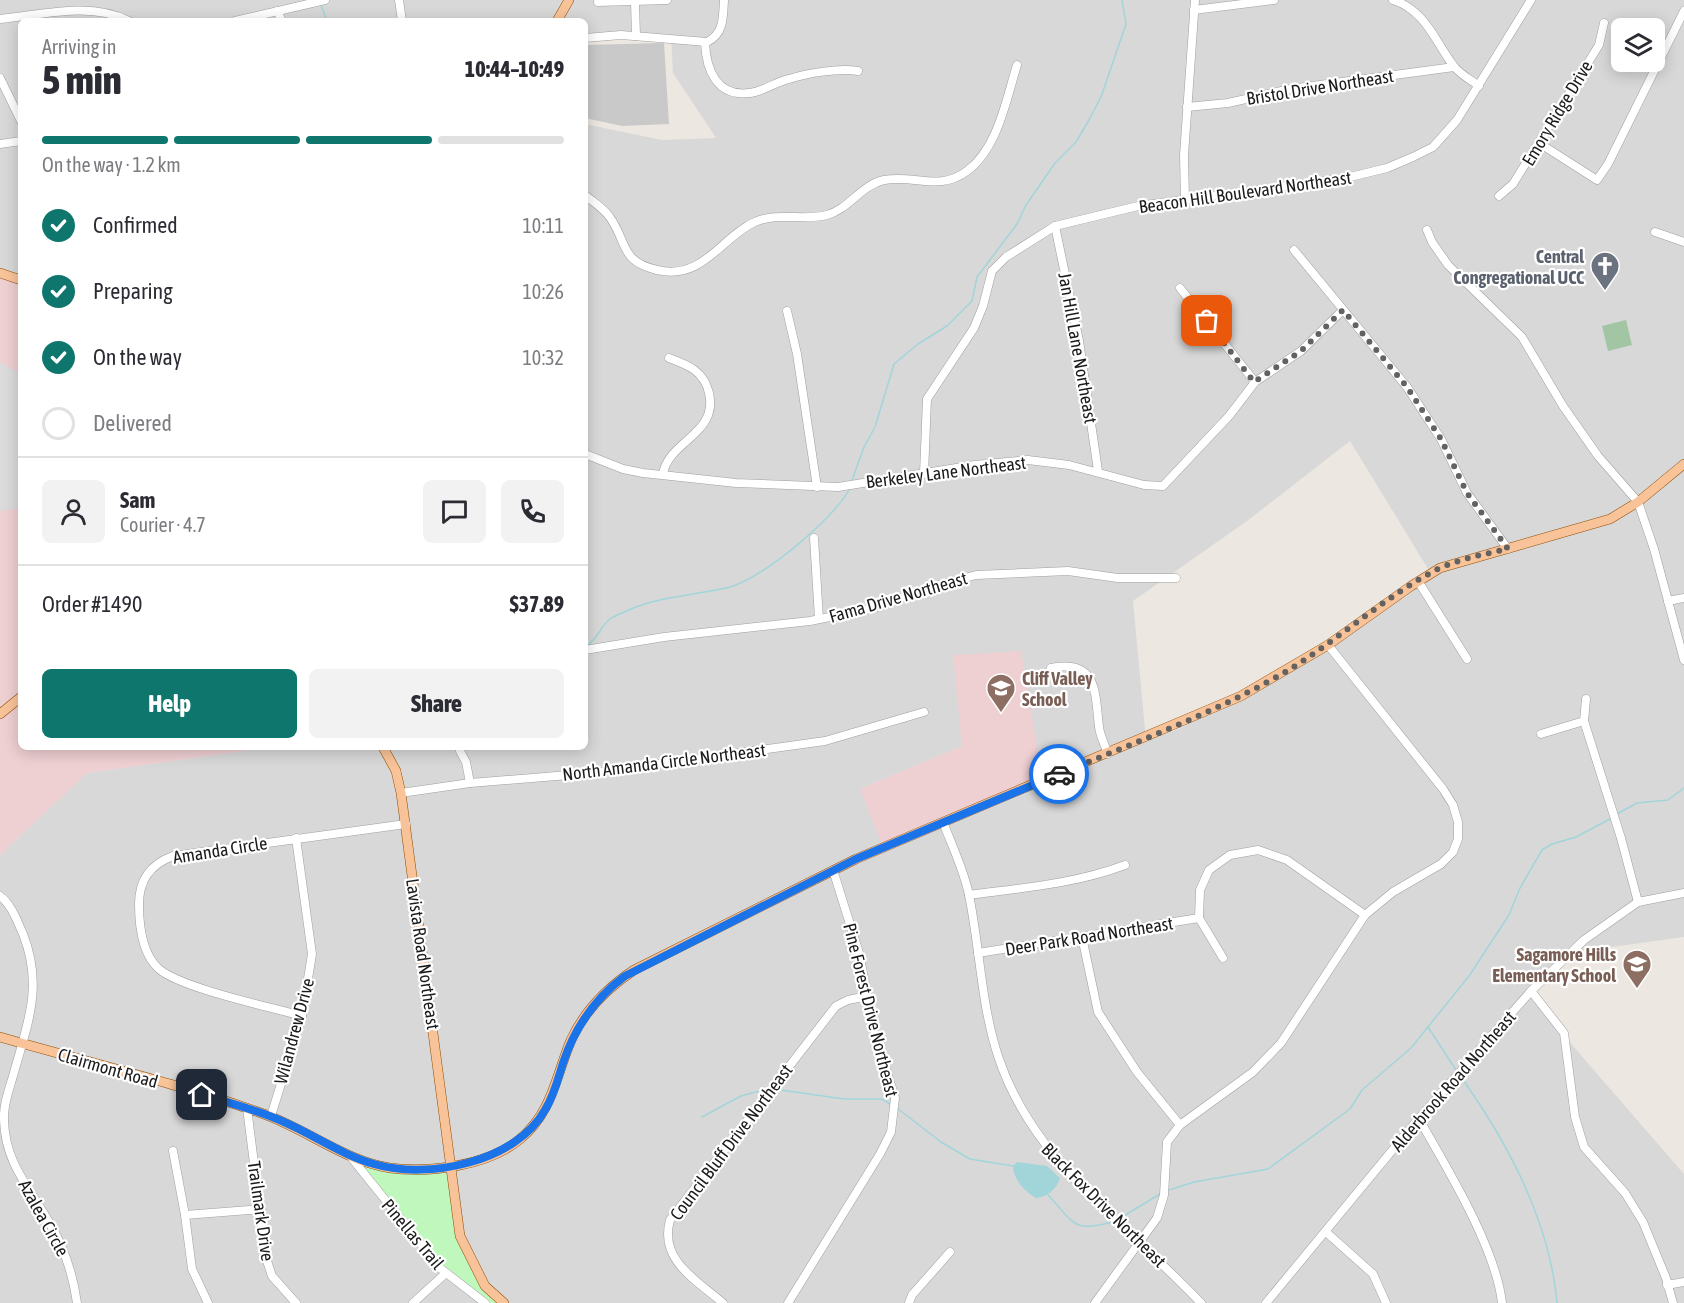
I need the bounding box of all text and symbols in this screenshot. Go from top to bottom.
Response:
map controls [1611,18,1665,72]
button: layers [1611,18,1665,72]
text: Arriving in [42,35,116,58]
text: 10:44–10:49 [465,56,564,82]
street label: Emory Ridge Drive [1517,57,1597,169]
text: 5 min [42,58,122,102]
street label: Bristol Drive Northeast [1245,65,1395,109]
text: On the way · 1.2 km [42,153,181,176]
street label: Beacon Hill Boulevard Northeast [1137,167,1353,217]
icon: check [42,209,75,242]
text: Confirmed [93,212,178,238]
text: 10:11 [522,214,564,237]
place label: Central Congregational UCC [1453,246,1584,288]
church icon: Central Congregational UCC [1589,250,1621,292]
street label: Jan Hill Lane Northeast [1054,271,1102,425]
icon: check [42,275,75,308]
text: Preparing [93,278,173,304]
text: 10:26 [522,280,564,303]
pin [1181,295,1232,346]
icon: bag [1190,304,1223,337]
icon: check [42,341,75,374]
text: On the way [93,344,182,370]
text: 10:32 [522,346,564,369]
text: Delivered [93,410,172,436]
street label: Berkeley Lane Northeast [865,452,1027,492]
button: person [42,480,105,543]
button: chat [423,480,486,543]
button: phone [501,480,564,543]
text: Sam [120,487,155,513]
text: Courier · 4.7 [120,513,206,536]
street label: Fama Drive Northeast [827,567,969,627]
text: Order #1490 [42,591,142,617]
text: $37.89 [509,591,564,617]
place label: Cliff Valley School [1022,668,1093,710]
button: Help [42,669,297,738]
button: Share [309,669,564,738]
school or university icon: Cliff Valley School [985,672,1017,714]
street label: North Amanda Circle Northeast [561,739,767,785]
courier [1029,744,1089,804]
icon: car [1043,758,1076,791]
street label: Amanda Circle [171,832,269,868]
street label: Lavista Road Northeast [402,877,444,1031]
street label: Deer Park Road Northeast [1004,912,1174,960]
street label: Pine Forest Drive Northeast [839,921,903,1099]
place label: Sagamore Hills Elementary School [1492,944,1617,986]
school or university icon: Sagamore Hills Elementary School [1621,948,1653,990]
street label: Wilandrew Drive [270,976,318,1086]
street label: Alderbrook Road Northeast [1386,1006,1520,1156]
street label: Clairmont Road [56,1044,160,1092]
street label: Council Bluff Drive Northeast [665,1060,797,1224]
pin [176,1069,227,1120]
icon: home [185,1078,218,1111]
street label: Black Fox Drive Northeast [1037,1138,1171,1272]
street label: Trailmark Drive [244,1160,278,1262]
street label: Azalea Circle [14,1176,74,1260]
street label: Pinellas Trail [378,1195,449,1274]

